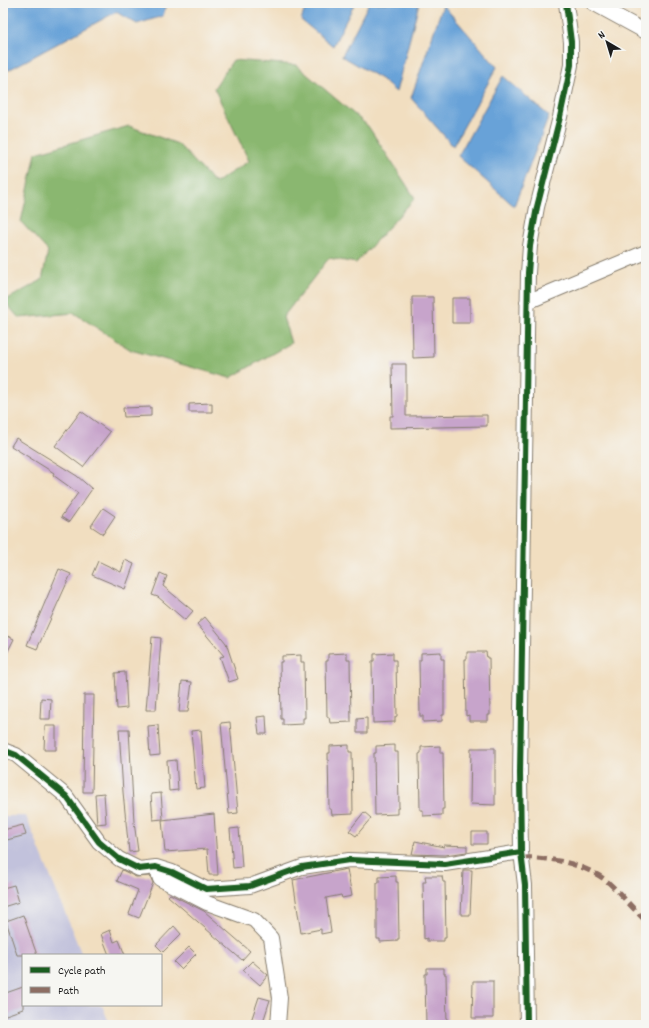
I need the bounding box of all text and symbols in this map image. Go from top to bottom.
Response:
north arrow [587,22,627,62]
text: N [595,27,610,44]
legend [22,954,162,1006]
text: Cycle path [58,963,106,980]
text: Path [58,983,79,1000]

